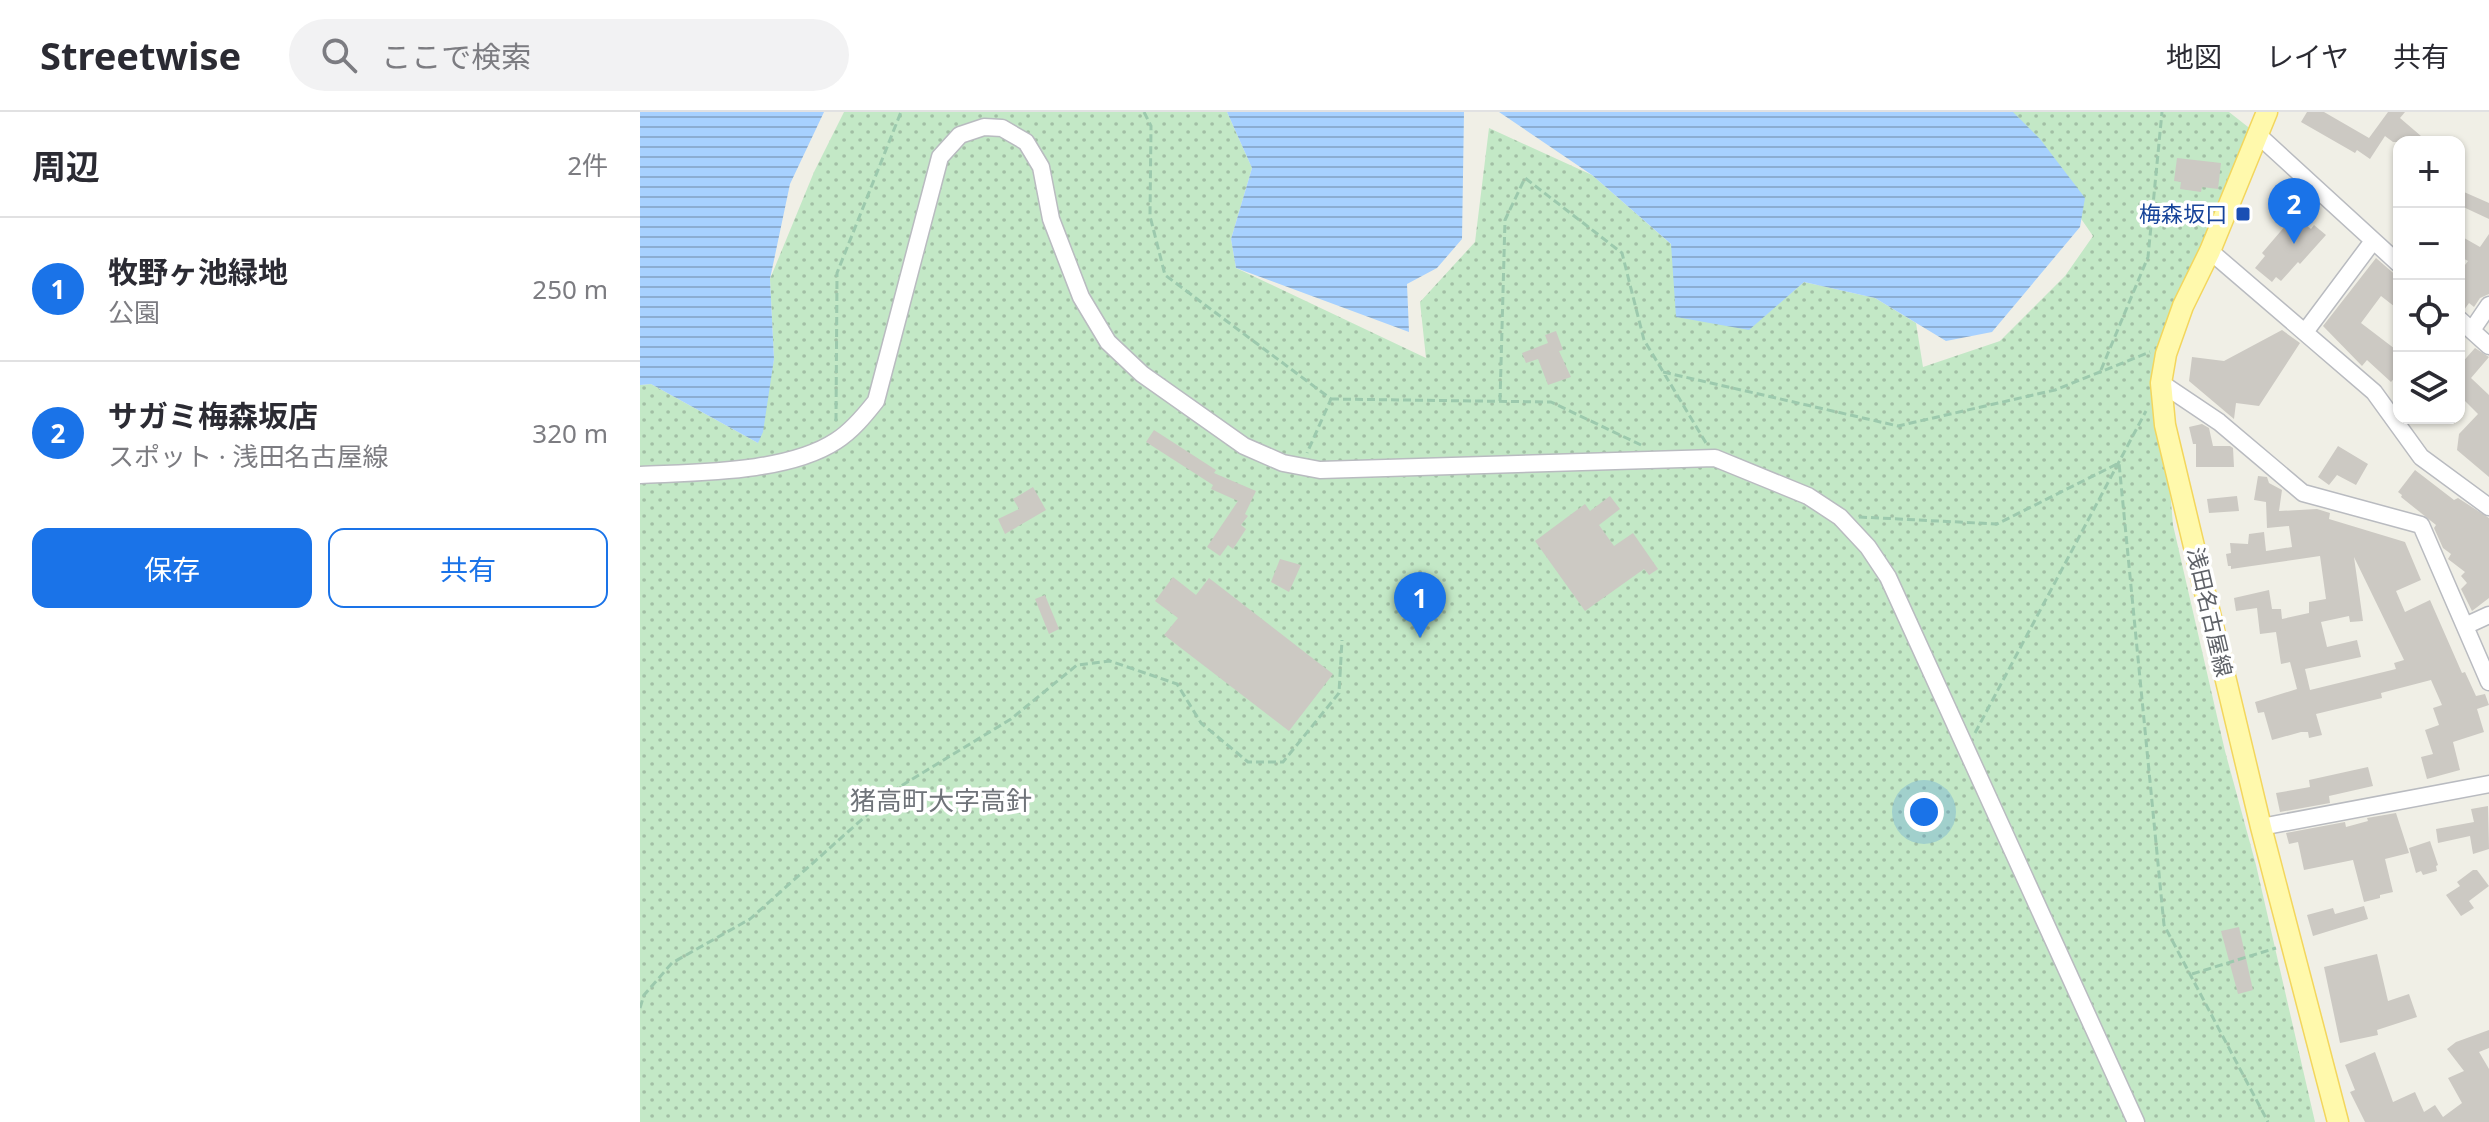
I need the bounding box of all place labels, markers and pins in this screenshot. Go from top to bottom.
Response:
pin: 2 [2268,178,2320,244]
place label: 梅森坂口 [2139,198,2227,228]
marker: 梅森坂口 [2234,205,2252,223]
pin: 1 [1394,572,1446,638]

